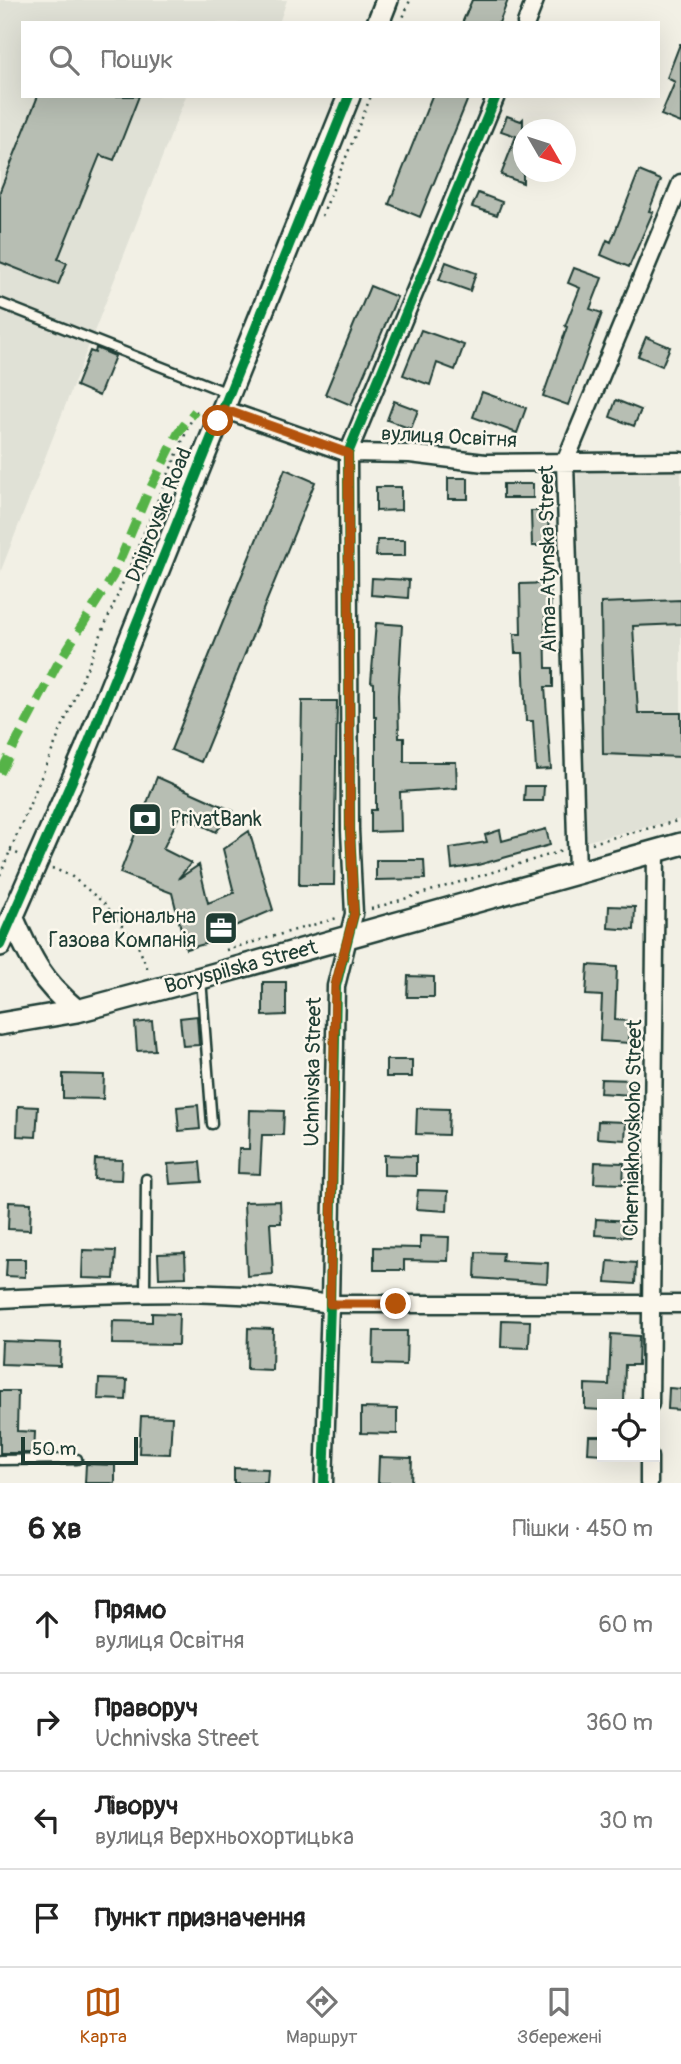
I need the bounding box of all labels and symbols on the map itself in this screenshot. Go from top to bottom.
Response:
north arrow [513,119,576,182]
route start [202,405,233,436]
street label: вулиця Освітня [380,420,518,454]
street label: Dniprovske Road [120,444,198,586]
street label: Alma-Atynska Street [533,464,563,653]
bank icon: PrivatBank [126,800,164,838]
place label: PrivatBank [170,806,262,833]
place label: Регіональна Газова Компанія [48,903,196,954]
office icon: Регіональна Газова Компанія [202,909,240,947]
street label: Boryspilska Street [162,933,321,1000]
street label: Uchnivska Street [298,996,328,1147]
street label: Cherniakhovskoho Street [618,1019,648,1237]
route end [380,1288,411,1319]
scale bar [21,1434,138,1466]

